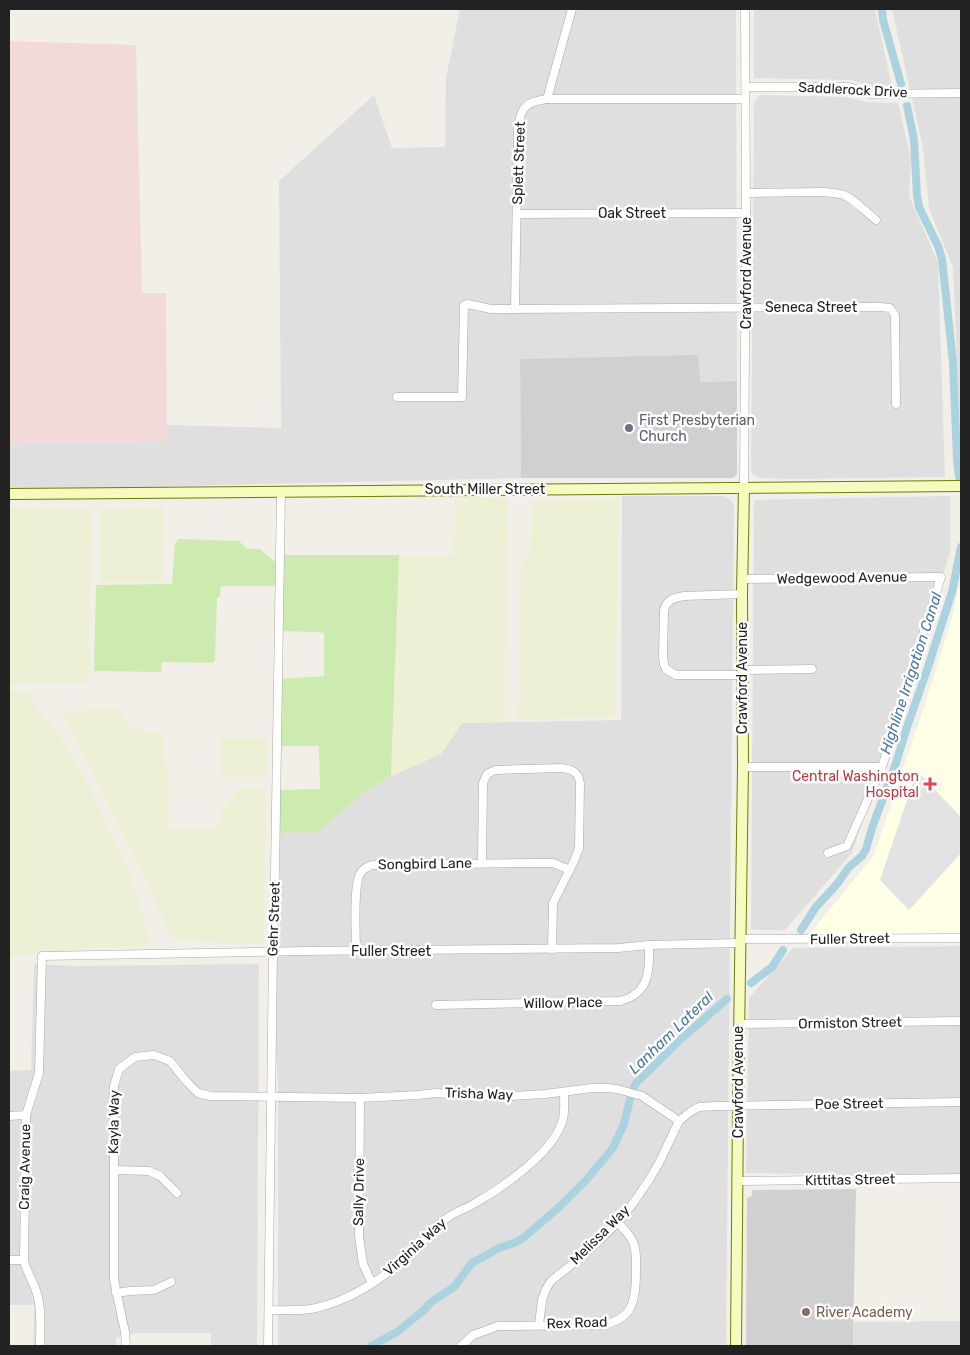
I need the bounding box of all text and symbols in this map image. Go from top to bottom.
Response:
street label: Saddlerock Drive [798,79,908,101]
street label: Splett Street [509,121,529,205]
street label: Oak Street [598,205,667,222]
street label: Crawford Avenue [738,217,755,329]
street label: Seneca Street [765,299,858,316]
place label: First Presbyterian Church [639,412,755,445]
marker: First Presbyterian Church [623,422,635,434]
street label: South Miller Street [425,481,546,498]
street label: Wedgewood Avenue [777,568,908,588]
water label: Highline Irrigation Canal [876,590,946,756]
street label: Crawford Avenue [734,622,751,734]
place label: Central Washington Hospital [792,768,919,801]
marker: Central Washington Hospital [923,777,937,791]
street label: Songbird Lane [378,855,472,873]
street label: Gehr Street [264,881,284,957]
street label: Fuller Street [810,930,891,948]
street label: Fuller Street [351,943,432,960]
water label: Lanham Lateral [625,988,717,1078]
street label: Willow Place [523,994,603,1012]
street label: Ormiston Street [798,1014,902,1032]
street label: Crawford Avenue [730,1026,747,1138]
street label: Trisha Way [444,1084,514,1104]
street label: Kayla Way [105,1090,123,1154]
street label: Poe Street [815,1095,884,1113]
street label: Craig Avenue [16,1124,34,1210]
street label: Sally Drive [350,1158,368,1226]
street label: Kittitas Street [805,1171,896,1189]
street label: Melissa Way [567,1202,633,1268]
street label: Virginia Way [380,1214,450,1280]
place label: River Academy [816,1304,913,1321]
marker: River Academy [800,1306,812,1318]
street label: Rex Road [546,1313,608,1333]

